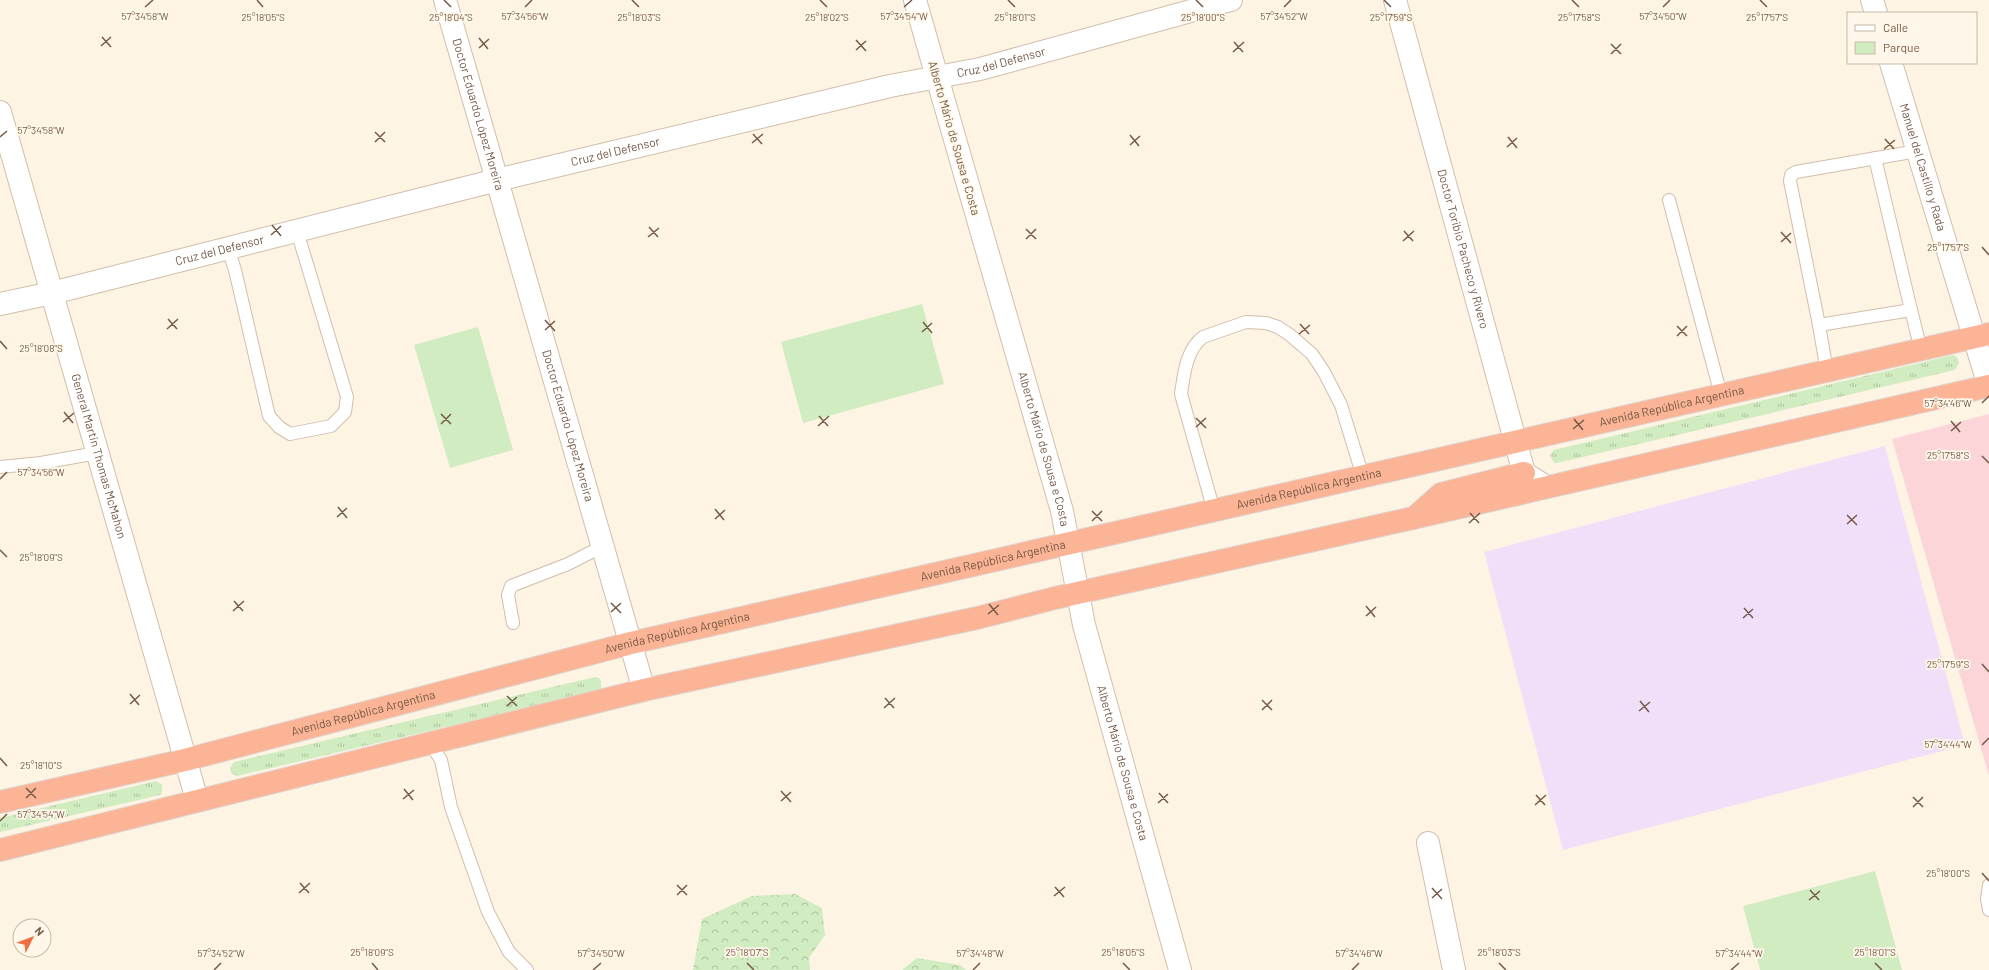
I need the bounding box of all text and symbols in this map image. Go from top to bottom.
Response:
text: 57°34'58"W [121,10,169,22]
text: 57°34'56"W [501,10,549,22]
text: 57°34'54"W [880,10,928,22]
text: 57°34'52"W [1260,10,1308,22]
text: 57°34'50"W [1639,10,1687,22]
text: 25°18'05"S [241,11,285,23]
text: 25°18'04"S [429,11,473,23]
text: 25°18'03"S [617,11,661,23]
text: 25°18'02"S [805,11,849,23]
text: 25°18'01"S [994,11,1036,23]
text: 25°18'00"S [1181,11,1225,23]
text: 25°17'59"S [1370,11,1412,23]
text: 25°17'58"S [1558,11,1600,23]
text: 25°17'57"S [1746,11,1788,23]
legend [1847,12,1977,64]
text: Calle [1883,20,1908,34]
street label: Doctor Eduardo López Moreira [450,37,507,192]
text: Parque [1883,40,1920,54]
street label: Cruz del Defensor [955,43,1047,79]
street label: Alberto Mário de Sousa e Costa [926,59,984,217]
street label: Manuel del Castillo y Rada [1898,102,1950,232]
text: 57°34'58"W [17,124,65,136]
street label: Cruz del Defensor [569,133,662,168]
street label: Doctor Toribio Pacheco y Rivero [1435,167,1492,330]
street label: Cruz del Defensor [173,231,266,267]
text: 25°17'57"S [1927,241,1969,253]
text: 25°18'08"S [19,342,63,354]
street label: Doctor Eduardo López Moreira [540,348,597,503]
street label: Alberto Mário de Sousa e Costa [1016,370,1073,527]
street label: General Martin Thomas McMahon [69,372,130,540]
street label: Avenida República Argentina [1597,382,1745,429]
text: 57°34'46"W [1924,397,1972,409]
text: 25°17'58"S [1927,449,1969,461]
street label: Avenida República Argentina [1235,464,1383,511]
text: 57°34'56"W [17,466,65,478]
street label: Avenida República Argentina [919,536,1067,583]
text: 25°18'09"S [19,551,63,563]
street label: Avenida República Argentina [603,608,751,656]
text: 25°17'59"S [1927,658,1969,670]
street label: Alberto Mário de Sousa e Costa [1095,684,1152,842]
street label: Avenida República Argentina [289,687,437,738]
text: 57°34'44"W [1924,738,1972,750]
text: 25°18'10"S [20,759,62,771]
text: 57°34'54"W [17,808,65,820]
text: 25°18'00"S [1926,867,1970,879]
north arrow [12,918,52,958]
text: N [33,924,47,938]
text: 25°18'09"S [350,946,394,958]
text: 25°18'07"S [725,946,769,958]
text: 25°18'05"S [1101,946,1145,958]
text: 25°18'03"S [1477,946,1521,958]
text: 25°18'01"S [1854,946,1896,958]
text: 57°34'52"W [197,947,245,959]
text: 57°34'50"W [577,947,625,959]
text: 57°34'48"W [956,947,1004,959]
text: 57°34'46"W [1335,947,1383,959]
text: 57°34'44"W [1715,947,1763,959]

